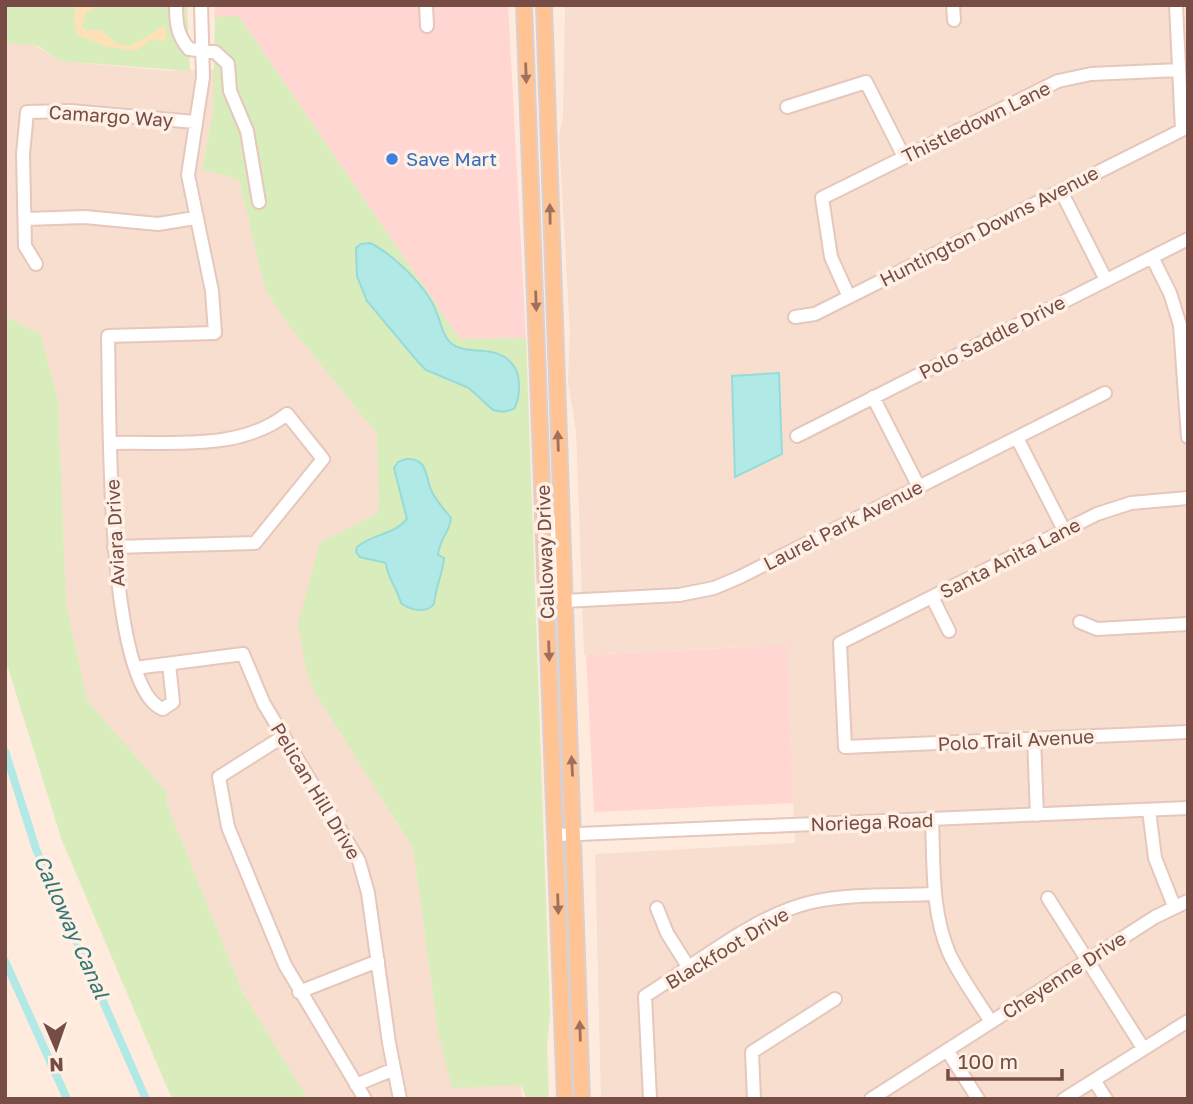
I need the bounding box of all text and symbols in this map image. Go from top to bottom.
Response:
one-way arrow [521,63,532,85]
street label: Thistledown Lane [898,76,1054,167]
street label: Camargo Way [48,100,174,131]
place label: Save Mart [406,147,497,170]
marker: Save Mart [384,151,400,167]
street label: Huntington Downs Avenue [876,160,1102,291]
one-way arrow [544,203,555,225]
one-way arrow [530,290,541,312]
street label: Polo Saddle Drive [915,290,1069,383]
one-way arrow [553,430,564,452]
street label: Laurel Park Avenue [759,475,926,575]
street label: Aviara Drive [100,479,129,587]
street label: Calloway Drive [531,484,558,620]
street label: Santa Anita Lane [936,512,1084,603]
one-way arrow [543,640,555,662]
street label: Pelican Hill Drive [267,718,366,863]
street label: Polo Trail Avenue [937,724,1095,755]
one-way arrow [566,755,577,777]
street label: Noriega Road [810,808,934,835]
water label: Calloway Canal [29,851,116,1004]
one-way arrow [553,893,564,915]
street label: Blackfoot Drive [661,902,793,993]
street label: Cheyenne Drive [998,926,1130,1023]
north arrow [21,1013,91,1083]
one-way arrow [575,1019,586,1041]
scale bar [948,1038,1062,1082]
text: 100 m [958,1048,1018,1074]
text: N [49,1054,64,1077]

